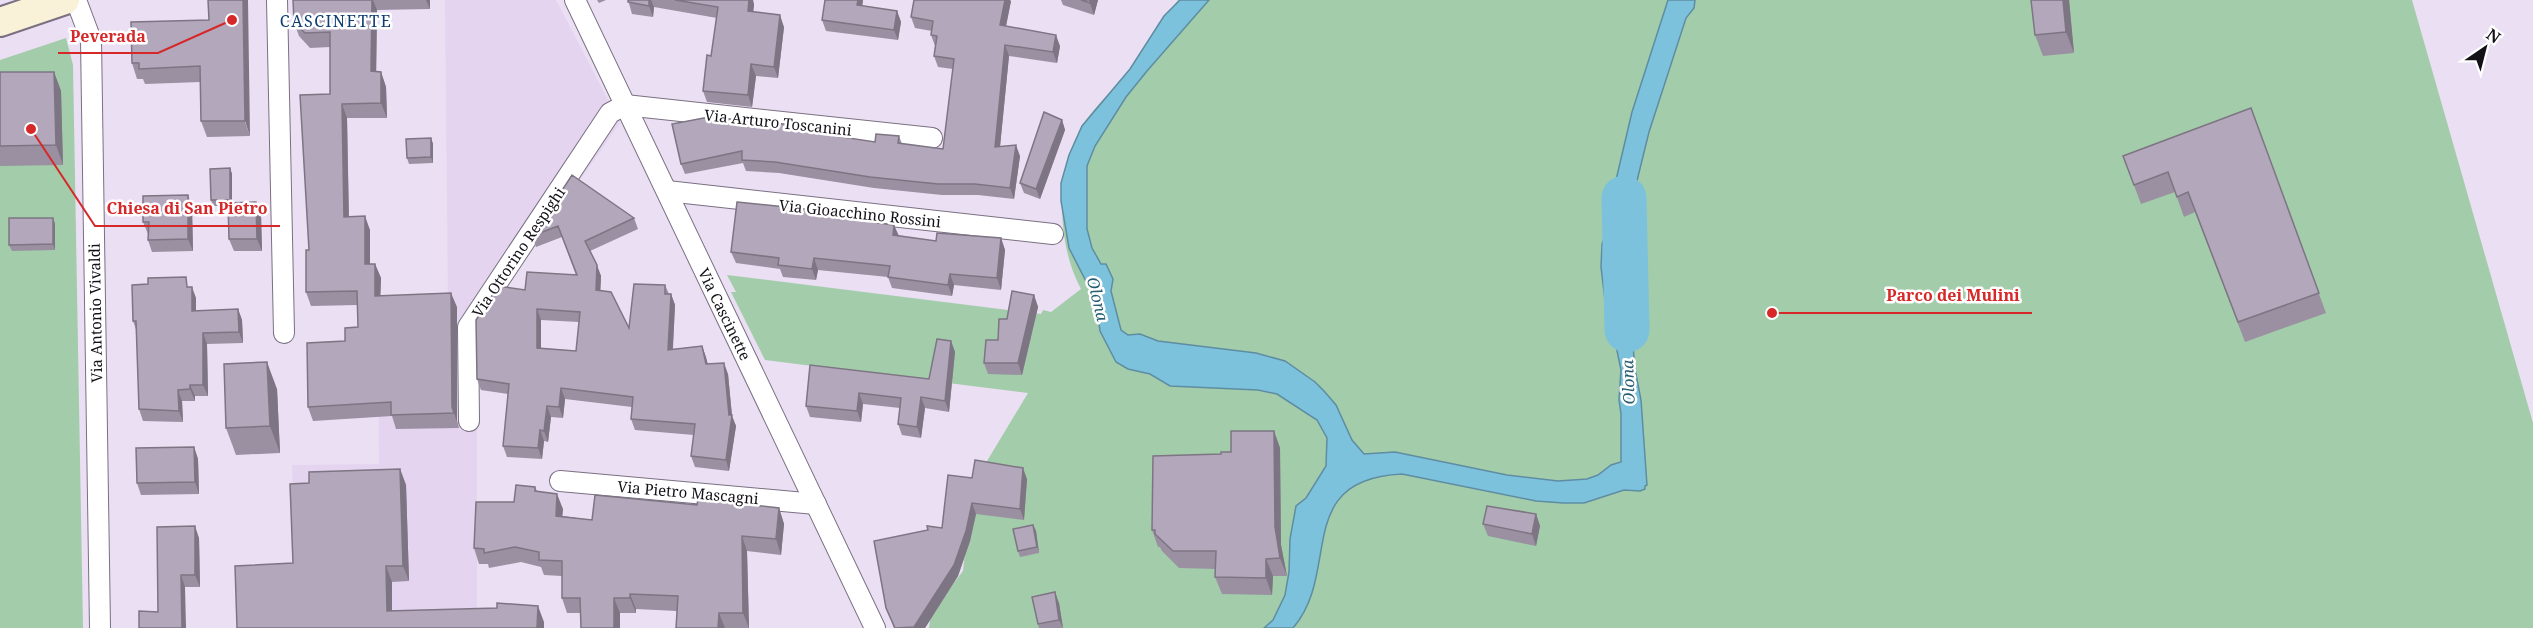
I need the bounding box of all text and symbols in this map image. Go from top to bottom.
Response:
district label: CASCINETTE [280,10,392,32]
north arrow [2455,18,2515,78]
callout: Peverada [58,19,158,53]
text: N [2482,23,2505,49]
text: Peverada [70,25,146,47]
street label: Via Arturo Toscanini [703,104,853,140]
street label: Via Ottorino Respighi [467,183,569,321]
callout: Chiesa di San Pietro [95,192,280,226]
street label: Via Gioacchino Rossini [778,195,942,231]
text: Chiesa di San Pietro [106,197,268,219]
street label: Via Antonio Vivaldi [84,243,106,383]
street label: Via Cascinette [694,265,756,363]
water label: Olona [1082,275,1114,324]
callout: Parco dei Mulini [1875,279,2032,313]
text: Parco dei Mulini [1886,284,2020,306]
water label: Olona [1616,359,1640,405]
street label: Via Pietro Mascagni [617,476,760,508]

